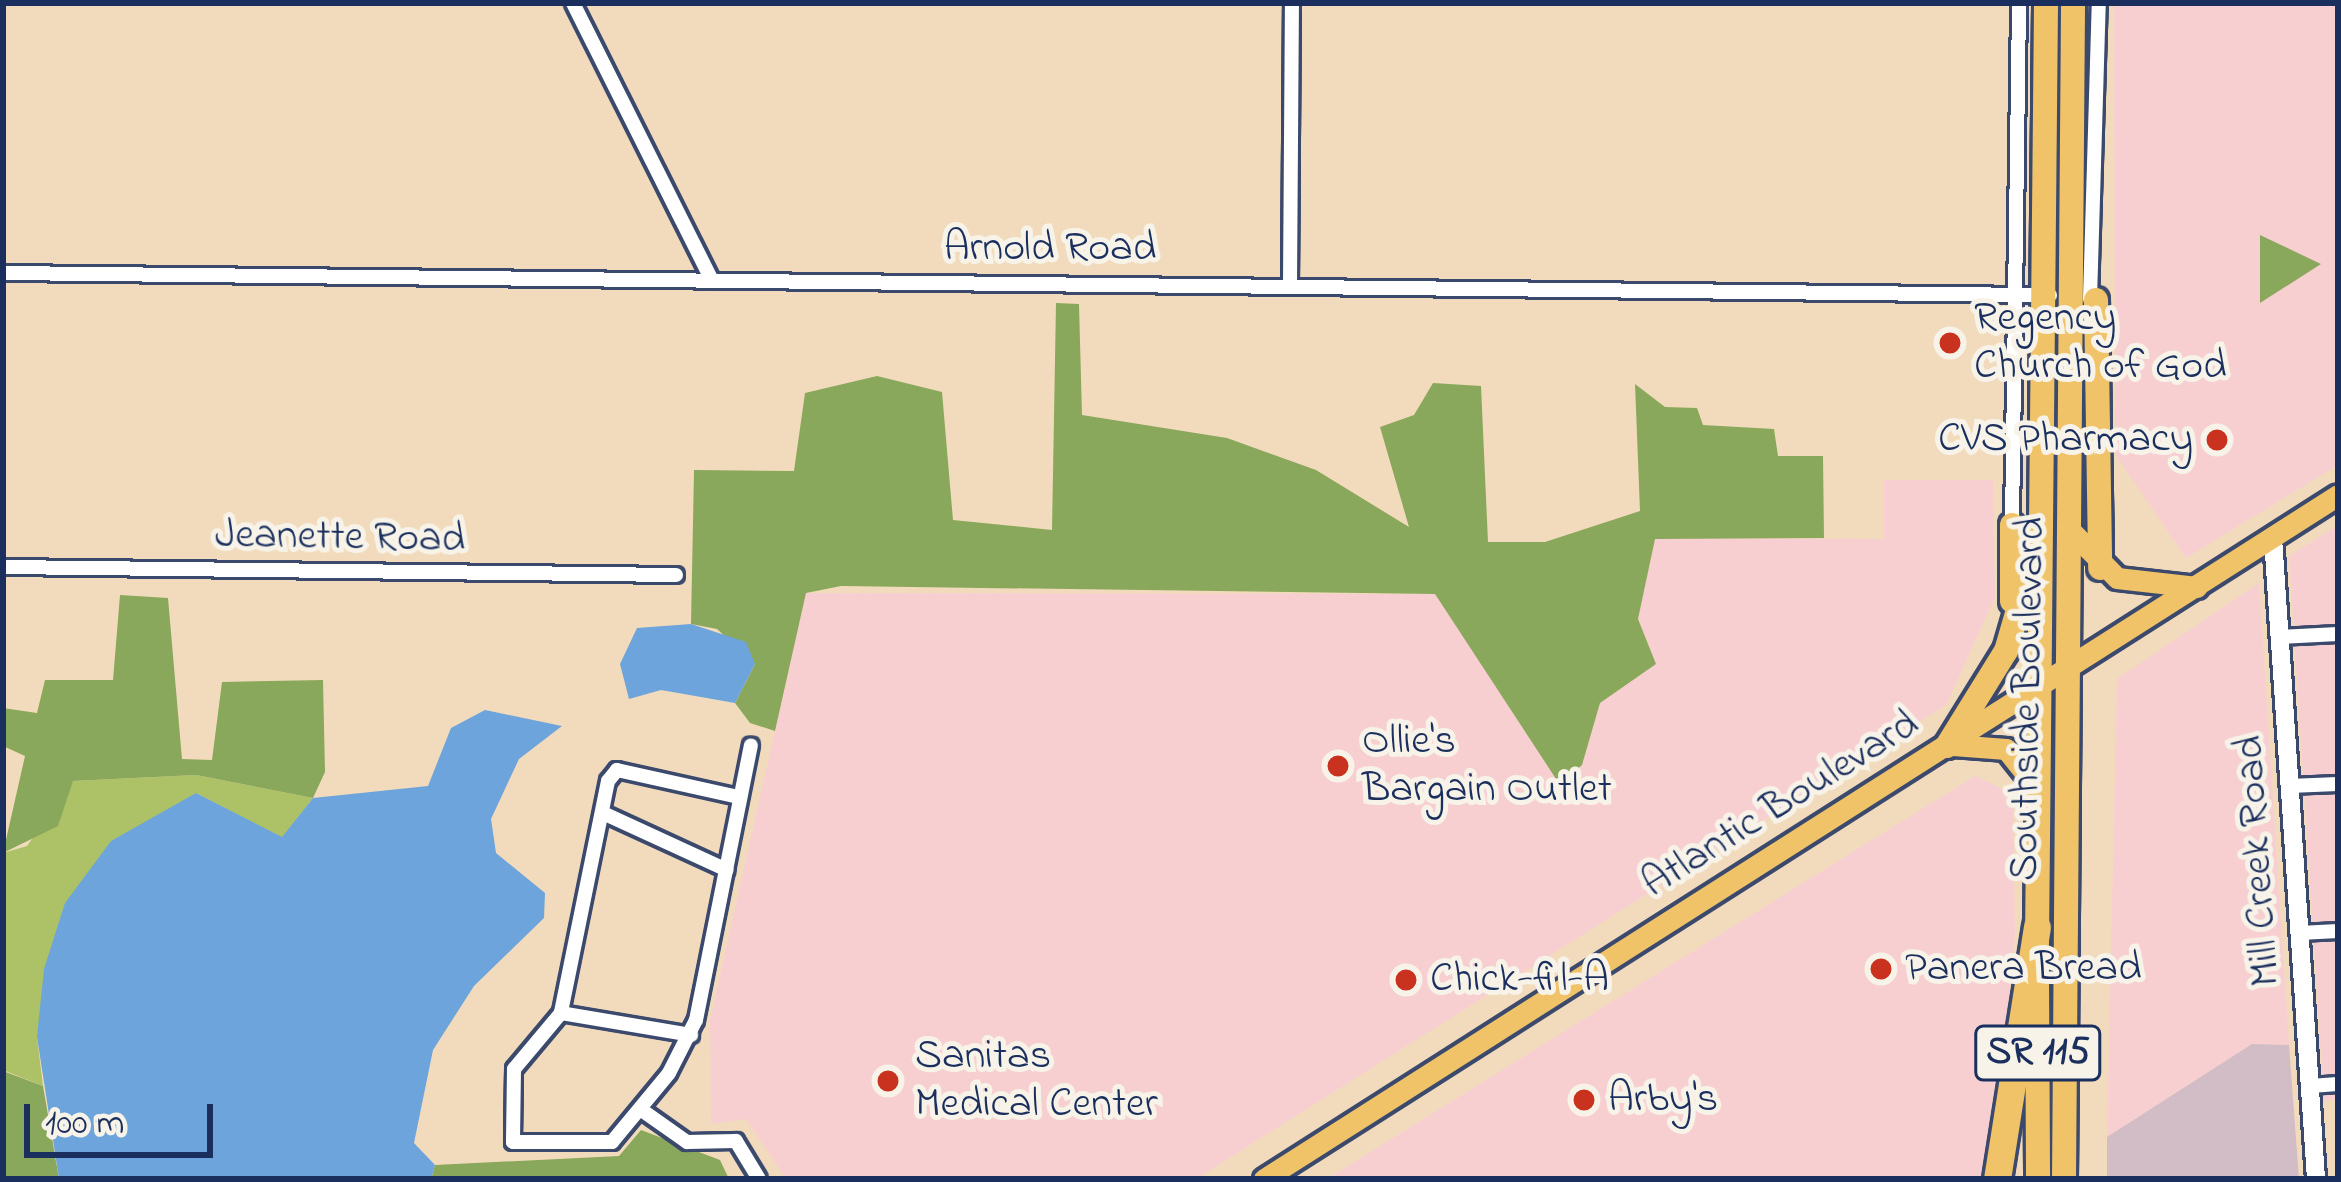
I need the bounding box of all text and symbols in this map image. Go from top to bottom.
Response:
street label: Arnold Road [944,224,1156,274]
place label: Regency Church of God [1974,294,2227,392]
marker: Regency Church of God [1937,330,1963,356]
place label: CVS Pharmacy [1938,415,2193,465]
marker: CVS Pharmacy [2204,427,2230,453]
street label: Jeanette Road [214,511,466,565]
street label: Southside Boulevard [2001,517,2057,881]
street label: Atlantic Boulevard [1633,700,1929,910]
place label: Ollie's Bargain Outlet [1362,717,1612,816]
street label: Mill Creek Road [2225,734,2293,988]
marker: Ollie's Bargain Outlet [1325,753,1351,779]
place label: Panera Bread [1905,944,2142,994]
place label: Chick-fil-A [1430,955,1609,1005]
marker: Panera Bread [1868,956,1894,982]
marker: Chick-fil-A [1393,967,1419,993]
road number: SR 115 [1972,1020,2104,1086]
place label: Sanitas Medical Center [915,1032,1158,1130]
marker: Sanitas Medical Center [872,1065,904,1097]
place label: Arby's [1608,1075,1718,1125]
scale bar [30,1080,219,1154]
marker: Arby's [1571,1087,1597,1113]
text: 100 m [45,1098,125,1151]

